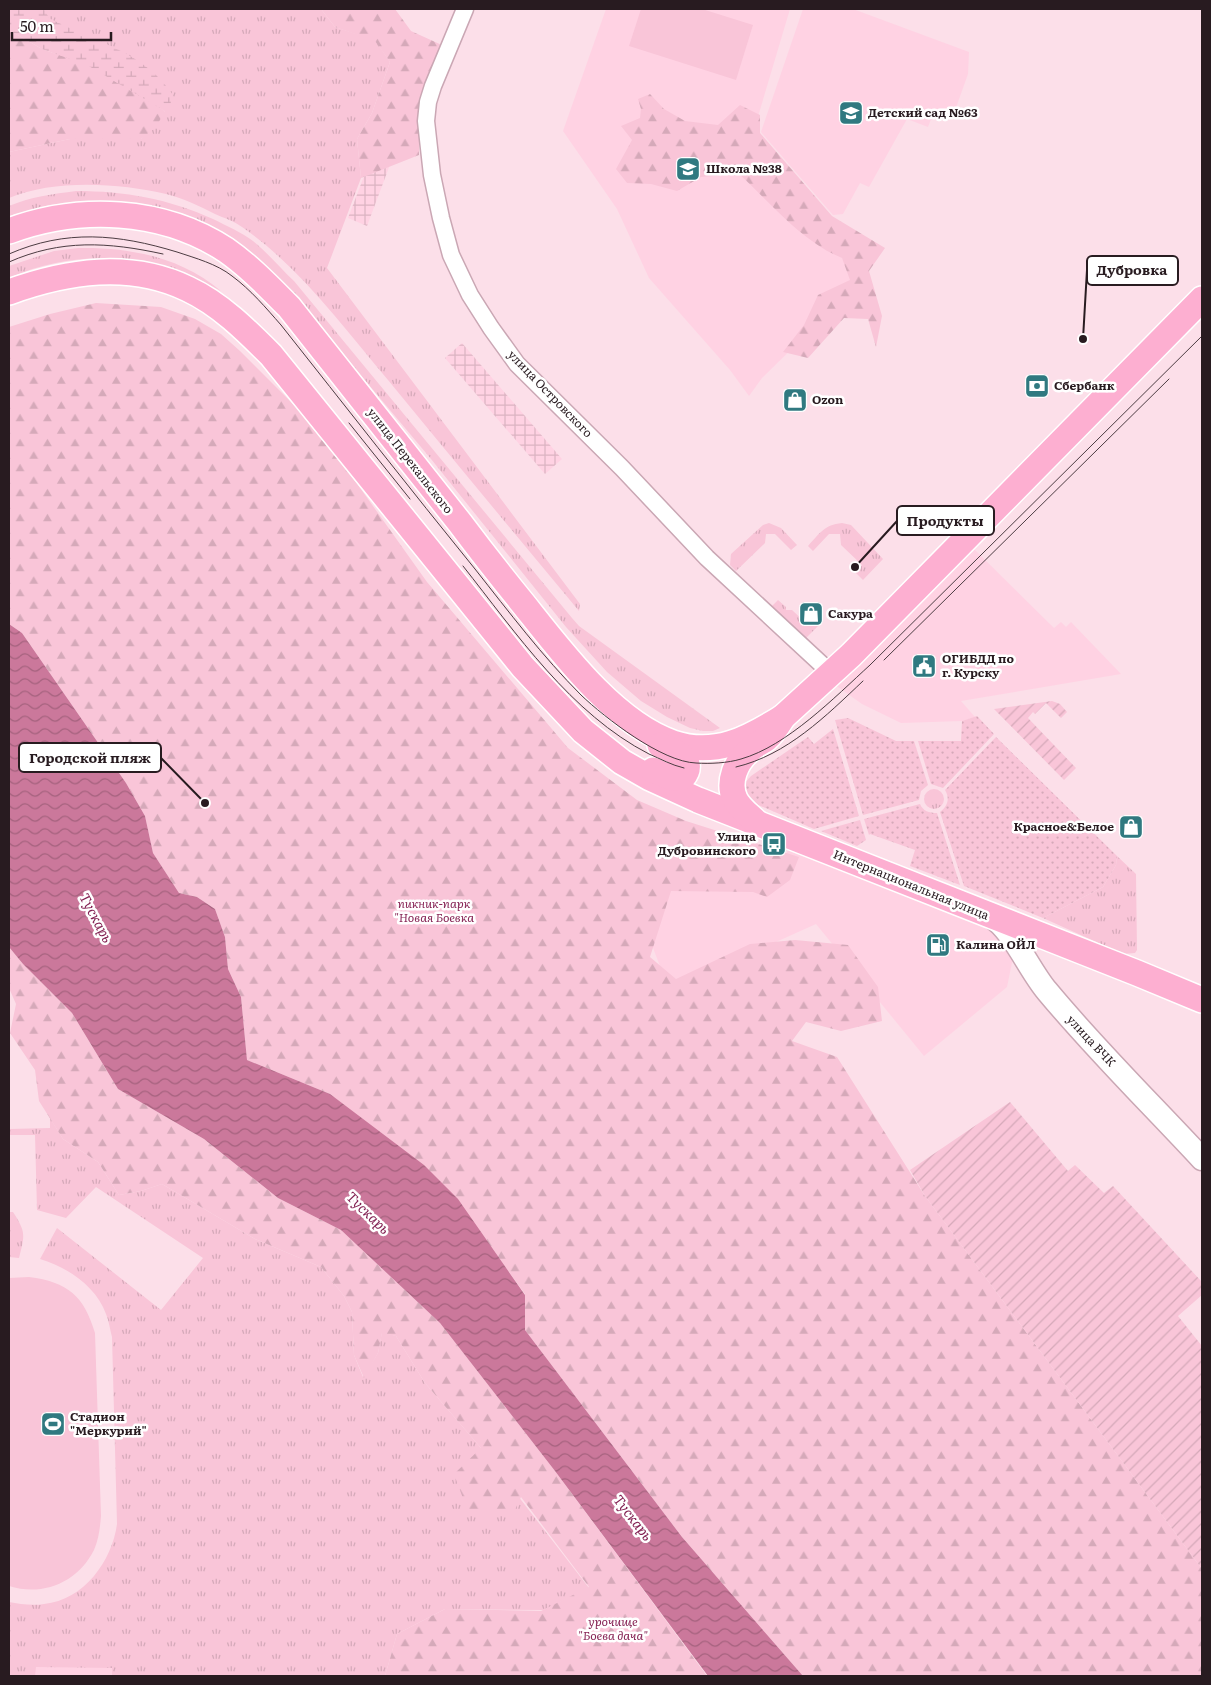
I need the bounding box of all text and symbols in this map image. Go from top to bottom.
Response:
scale bar [12,10,111,42]
text: 50 m [20,14,54,37]
school or university icon: Детский сад №63 [838,100,864,126]
place label: Детский сад №63 [868,103,978,121]
school or university icon: Школа №38 [675,156,701,182]
place label: Школа №38 [706,159,782,177]
callout: Дубровка [1087,256,1178,285]
text: Дубровка [1097,259,1168,279]
street label: улица Островского [504,346,597,441]
bank icon: Сбербанк [1024,373,1050,399]
place label: Сбербанк [1054,376,1115,394]
shop icon: Ozon [782,387,808,413]
place label: Ozon [812,390,844,408]
street label: улица Перекальского [364,404,458,517]
callout: Продукты [897,506,994,535]
text: Продукты [907,510,983,530]
shop icon: Сакура [798,601,824,627]
place label: Сакура [828,604,873,622]
place label: ОГИБДД по г. Курску [942,649,1014,681]
public building icon: ОГИБДД по г. Курску [911,653,937,679]
callout: Городской пляж [19,743,161,772]
text: Городской пляж [29,747,151,767]
shop icon: Красное&Белое [1118,814,1144,840]
place label: Красное&Белое [1013,817,1114,835]
place label: Улица Дубровинского [658,827,757,859]
bus stop icon: Улица Дубровинского [761,831,787,857]
street label: Интернациональная улица [831,844,993,924]
water label: Тускарь [76,889,118,946]
park label: пикник-парк "Новая Боевка [394,894,474,926]
fuel station icon: Калина ОЙЛ [925,932,951,958]
place label: Калина ОЙЛ [956,935,1036,953]
street label: улица ВЧК [1063,1010,1121,1070]
water label: Тускарь [343,1187,395,1238]
place label: Стадион "Меркурий" [70,1407,147,1439]
sports icon: Стадион "Меркурий" [40,1411,66,1437]
water label: Тускарь [610,1490,658,1545]
park label: урочище "Боева дача" [578,1612,648,1644]

